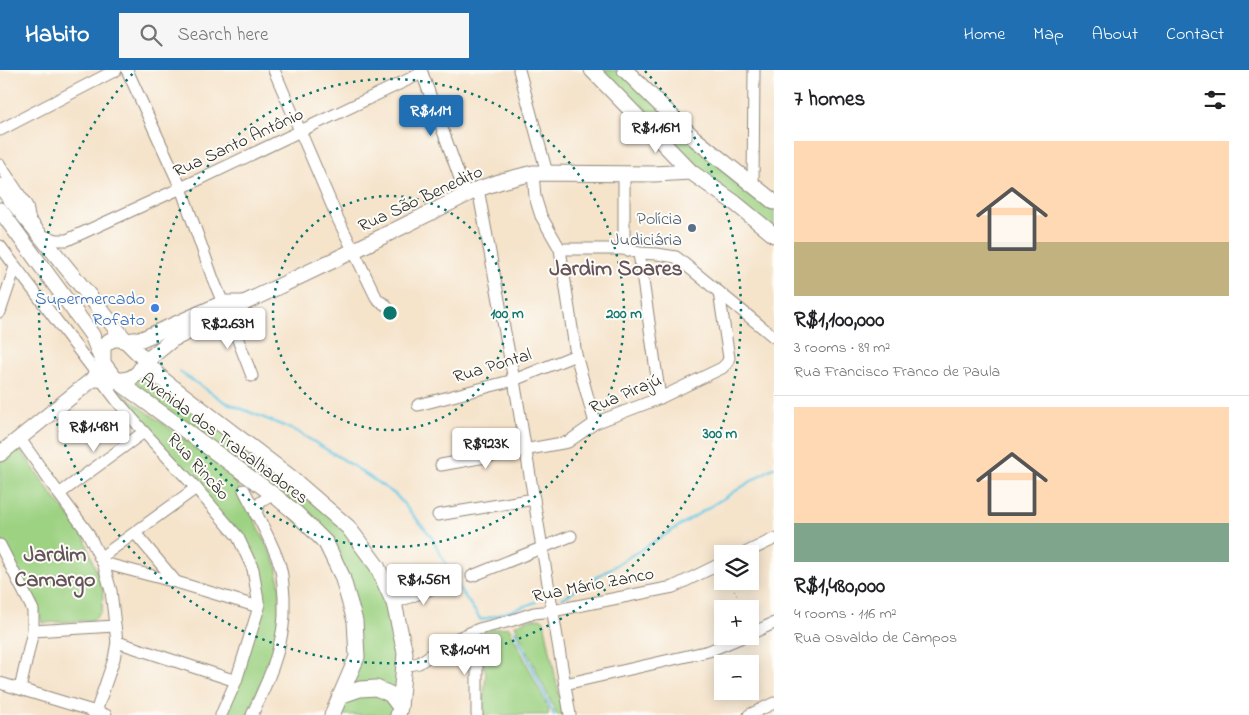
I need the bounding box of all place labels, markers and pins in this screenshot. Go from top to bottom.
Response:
pin: R$1.1M [390,94,472,137]
pin: R$1.16M [610,112,702,154]
place label: Polícia Judiciária [611,207,682,254]
marker: Polícia Judiciária [686,222,698,234]
place label: Supermercado Rofato [35,287,145,334]
marker: Supermercado Rofato [149,302,161,314]
centre of rings [381,304,399,322]
pin: R$2.63M [182,308,274,350]
pin: R$1.48M [48,410,140,453]
pin: R$923K [445,428,527,470]
pin: R$1.56M [378,564,470,606]
pin: R$1.04M [419,634,511,676]

